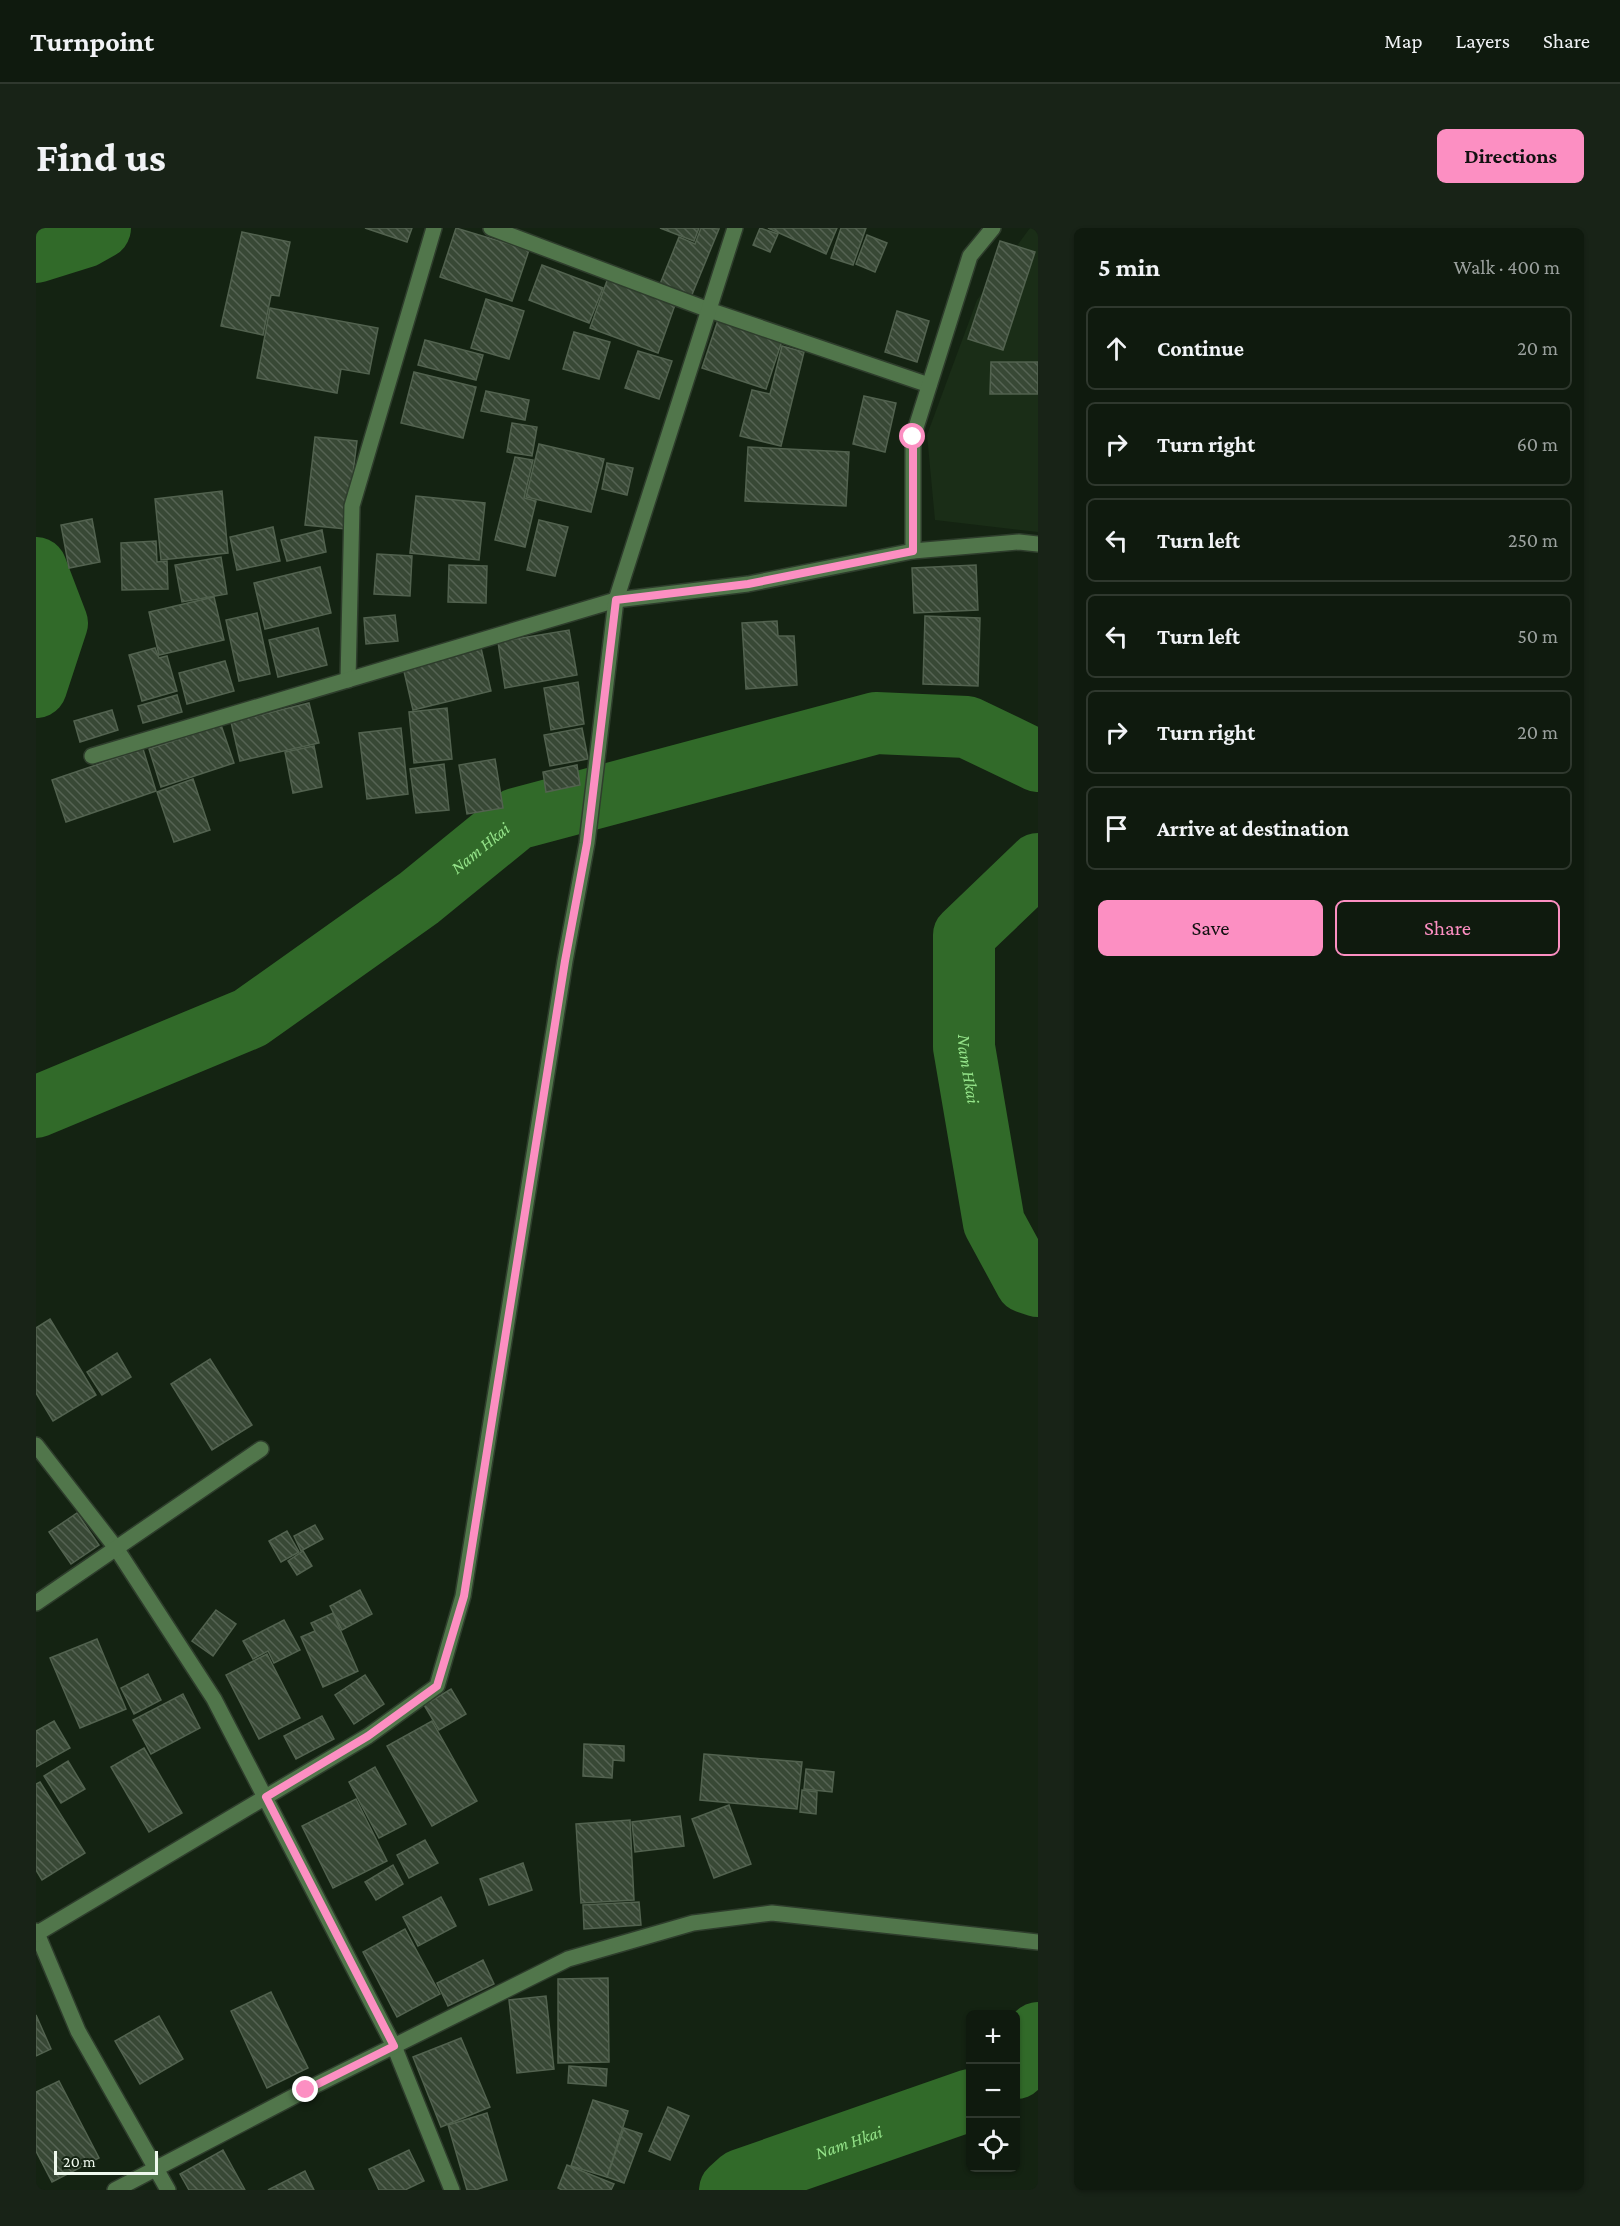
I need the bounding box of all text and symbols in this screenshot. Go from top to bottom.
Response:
text: Turnpoint [30,26,154,57]
text: Map [1384,29,1423,53]
text: Layers [1456,29,1510,53]
text: Share [1543,29,1590,53]
button: Directions [1437,129,1584,183]
text: Find us [36,133,166,180]
text: 5 min [1098,253,1160,282]
text: Walk · 400 m [1454,256,1560,278]
icon: ahead [1100,332,1133,365]
text: Continue [1157,336,1244,361]
text: 20 m [1517,337,1558,359]
route start [899,423,925,449]
icon: right [1100,428,1133,461]
text: Turn right [1157,432,1255,457]
text: 60 m [1517,433,1558,455]
icon: left [1100,524,1133,557]
text: Turn left [1157,528,1240,553]
text: 250 m [1508,529,1558,551]
icon: left [1100,620,1133,653]
text: Turn left [1157,624,1240,649]
text: 50 m [1517,625,1558,647]
icon: right [1100,716,1133,749]
text: Turn right [1157,720,1255,745]
text: 20 m [1517,721,1558,743]
icon: arrive [1100,812,1133,845]
text: Arrive at destination [1157,816,1349,841]
water label: Nam Hkai [447,818,514,878]
button: Save [1098,900,1323,956]
button: Share [1335,900,1560,956]
water label: Nam Hkai [954,1035,984,1105]
map controls [966,2010,1020,2172]
button: + [966,2010,1020,2064]
button: − [966,2064,1020,2118]
route end [292,2076,318,2102]
button: locate [966,2118,1020,2172]
water label: Nam Hkai [813,2121,885,2163]
scale bar [54,2148,158,2176]
text: 20 m [63,2153,96,2170]

